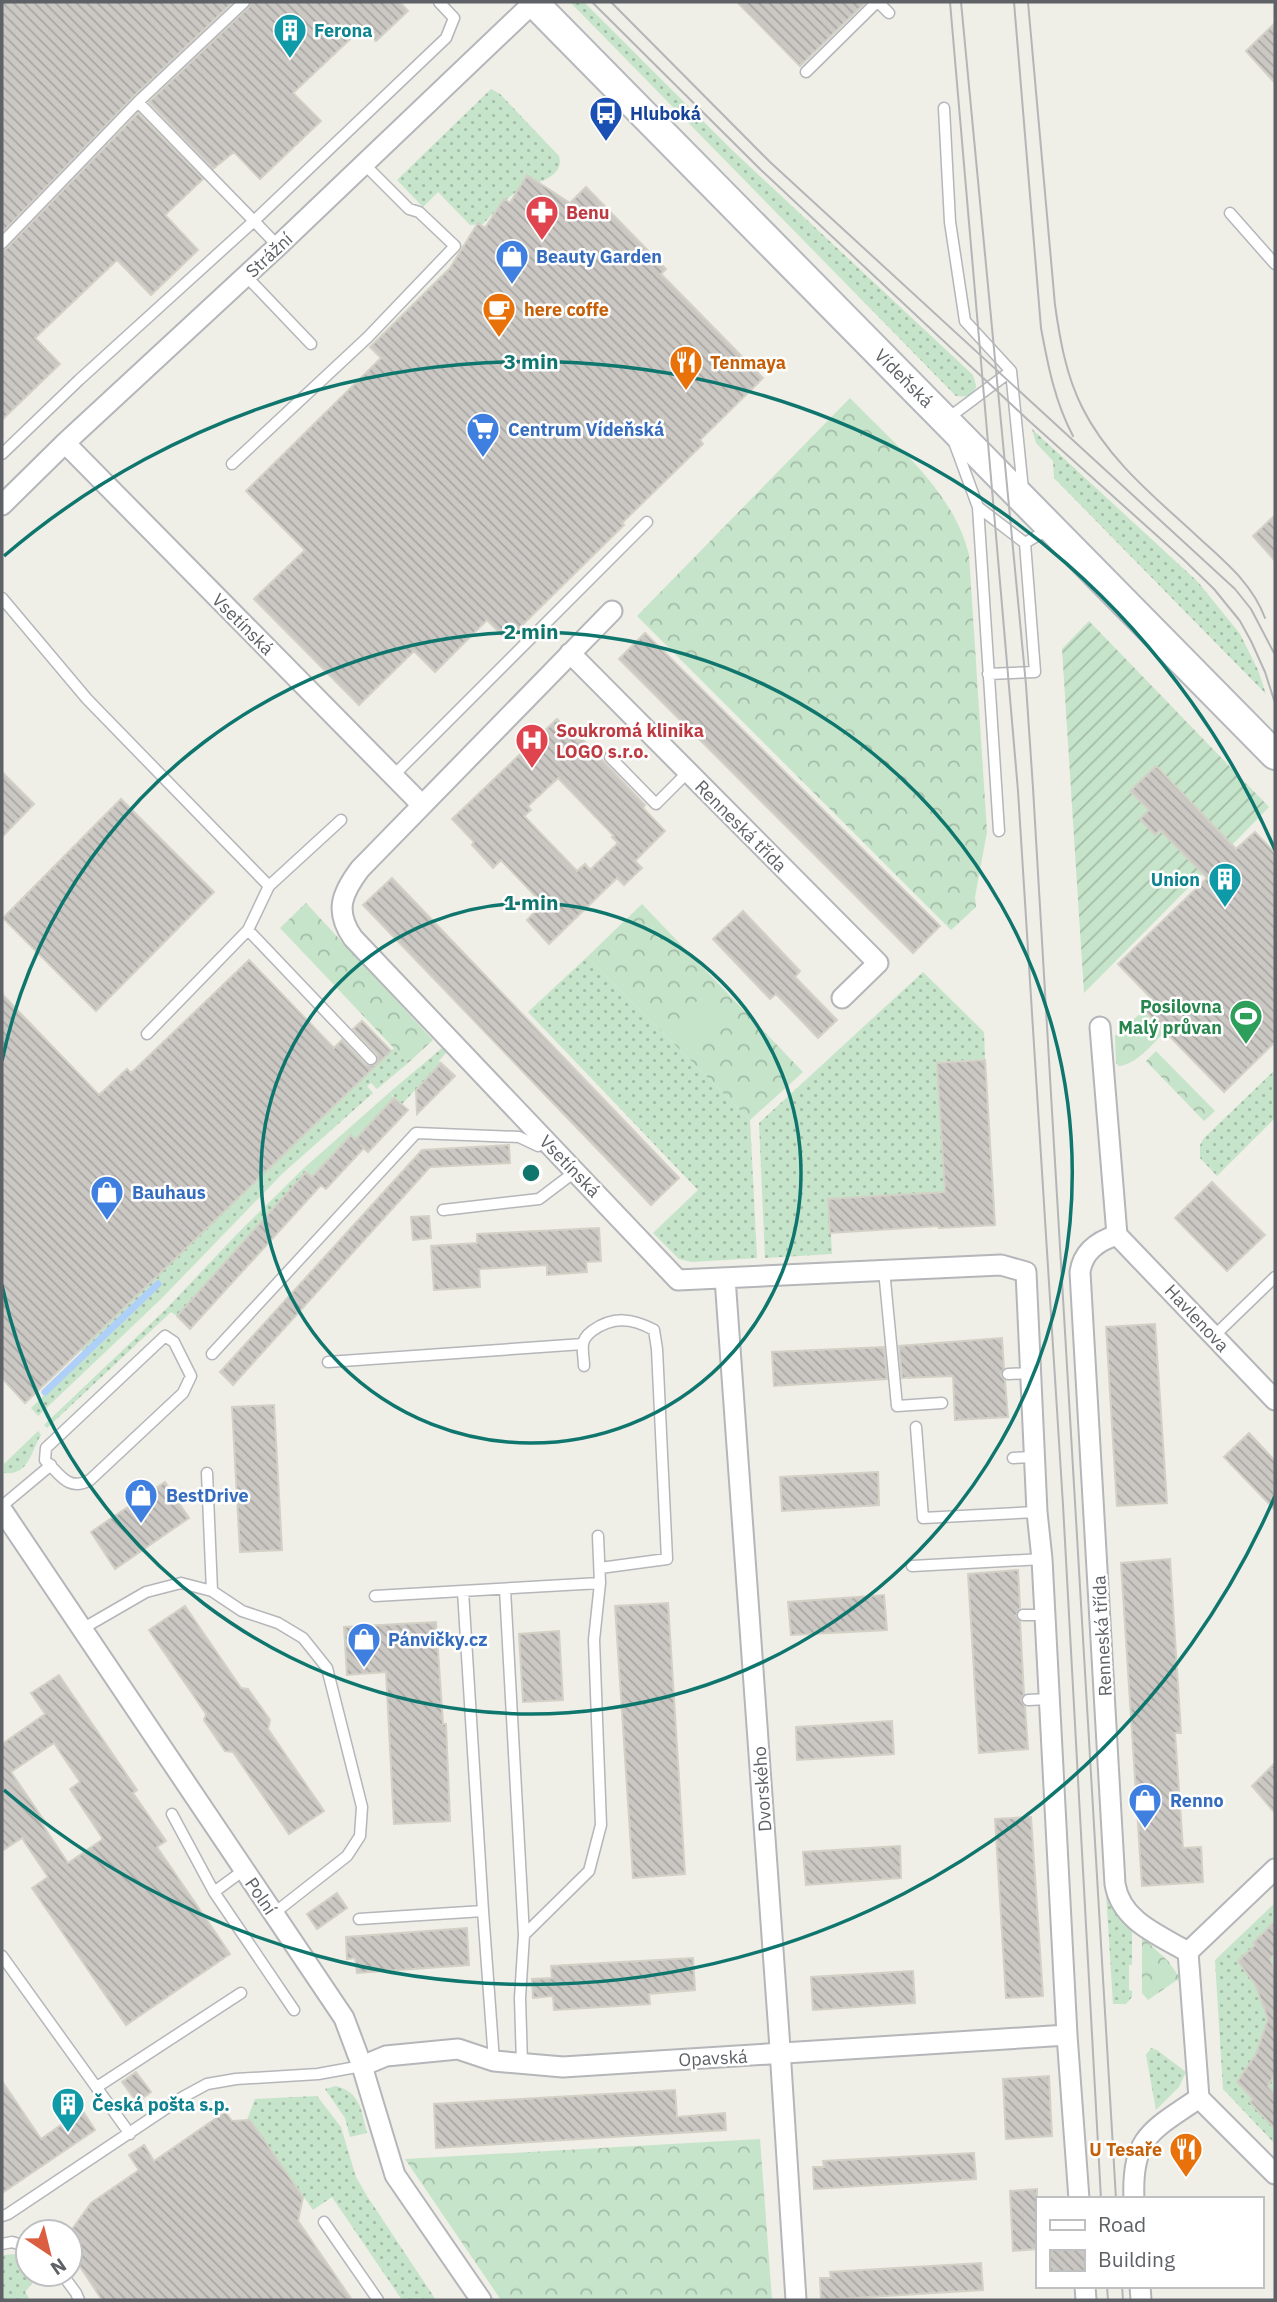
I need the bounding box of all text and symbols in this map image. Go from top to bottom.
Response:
building icon: Ferona [271,11,309,60]
place label: Ferona [314,19,372,42]
bus stop icon: Hluboká [587,94,625,143]
place label: Hluboká [630,102,701,125]
pharmacy icon: Benu [523,193,561,242]
place label: Benu [566,201,610,224]
street label: Strážní [241,227,298,283]
shop icon: Beauty Garden [493,237,531,286]
place label: Beauty Garden [536,245,662,268]
cafe icon: here coffe [480,290,518,339]
place label: here coffe [524,298,609,321]
restaurant icon: Tenmaya [667,343,705,392]
street label: Vídeňská [870,344,938,412]
text: 3 min [504,347,558,375]
place label: Tenmaya [710,351,786,374]
supermarket icon: Centrum Vídeňská [464,410,502,459]
place label: Centrum Vídeňská [508,418,664,441]
street label: Vsetínská [207,588,279,660]
text: 2 min [504,617,558,645]
place label: Soukromá klinika LOGO s.r.o. [556,719,704,763]
hospital icon: Soukromá klinika LOGO s.r.o. [513,721,551,770]
street label: Renneská třída [690,775,792,877]
building icon: Union [1206,860,1244,909]
place label: Union [1151,868,1200,891]
text: 1 min [504,888,558,916]
place label: Posilovna Malý průvan [1118,995,1222,1039]
sports icon: Posilovna Malý průvan [1227,997,1265,1046]
street label: Vsetínská [535,1130,606,1202]
centre of rings [519,1161,543,1185]
shop icon: Bauhaus [88,1173,126,1222]
place label: Bauhaus [132,1181,206,1204]
street label: Havlenova [1160,1279,1234,1357]
shop icon: BestDrive [122,1476,160,1525]
place label: BestDrive [166,1484,249,1507]
street label: Renneská třída [1087,1575,1117,1697]
shop icon: Pánvičky.cz [345,1620,383,1669]
place label: Pánvičky.cz [388,1628,488,1651]
street label: Dvorského [748,1745,776,1833]
shop icon: Renno [1126,1781,1164,1830]
place label: Renno [1170,1789,1224,1812]
street label: Polní [240,1873,282,1920]
street label: Opavská [678,2045,749,2071]
building icon: Česká pošta s.p. [49,2085,87,2134]
place label: Česká pošta s.p. [92,2092,230,2116]
restaurant icon: U Tesaře [1167,2130,1205,2179]
place label: U Tesaře [1089,2138,1162,2161]
legend [1036,2197,1263,2288]
text: Road [1098,2210,1146,2238]
north arrow [14,2218,84,2288]
text: Building [1098,2245,1175,2273]
text: N [46,2253,71,2281]

